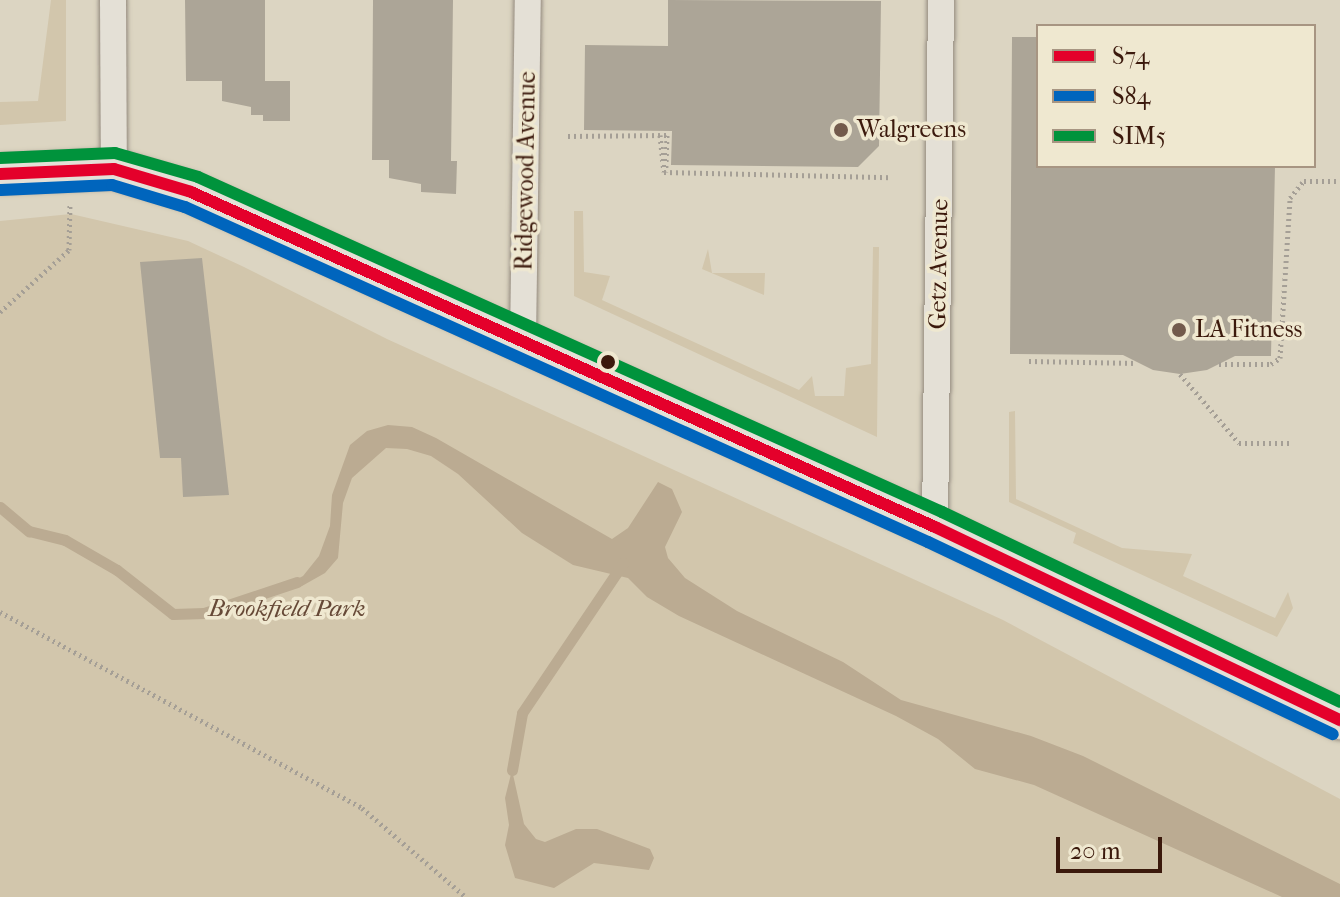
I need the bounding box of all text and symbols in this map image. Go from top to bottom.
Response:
legend [1036,24,1316,168]
text: S74 [1112,42,1150,70]
street label: Ridgewood Avenue [510,71,542,271]
text: S84 [1112,82,1151,110]
place label: Walgreens [857,116,966,144]
marker: Walgreens [832,121,850,139]
text: SIM5 [1112,122,1166,150]
street label: Getz Avenue [923,198,955,330]
place label: LA Fitness [1195,316,1302,344]
marker: LA Fitness [1170,321,1188,339]
unlabelled marker [600,354,616,370]
park label: Brookfield Park [208,595,366,623]
scale bar [1060,821,1166,871]
text: 20 m [1070,837,1121,865]

